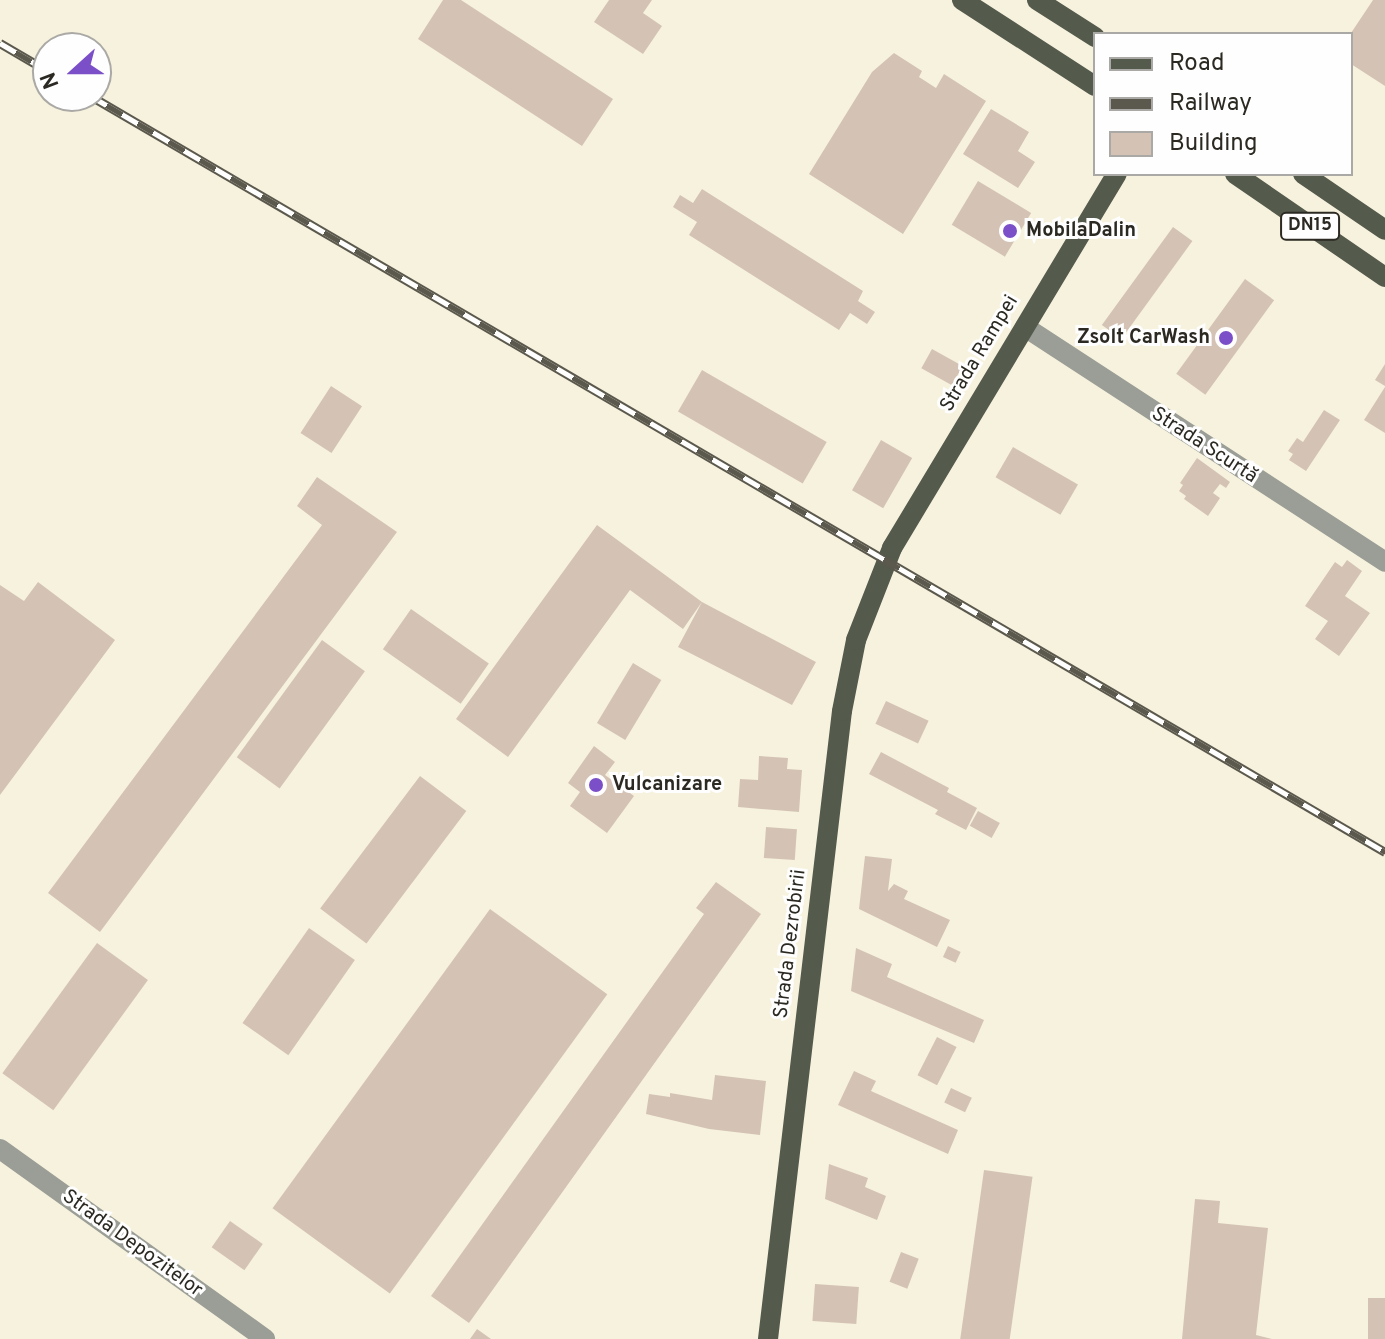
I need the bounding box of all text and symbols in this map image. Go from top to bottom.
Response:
north arrow [32,32,112,112]
legend [1093,32,1353,176]
text: Road [1169,49,1225,79]
text: N [36,68,66,92]
text: Railway [1169,89,1252,119]
text: Building [1169,129,1258,159]
road number: DN15 [1280,212,1340,240]
place label: MobilaDalin [1026,219,1136,243]
marker: MobilaDalin [1001,222,1019,240]
street label: Strada Rampei [936,291,1024,417]
place label: Zsolt CarWash [1077,326,1210,350]
marker: Zsolt CarWash [1217,329,1235,347]
street label: Strada Scurtă [1146,403,1262,489]
place label: Vulcanizare [612,773,722,797]
marker: Vulcanizare [587,776,605,794]
street label: Strada Dezrobirii [770,868,812,1020]
street label: Strada Depozitelor [57,1185,207,1303]

